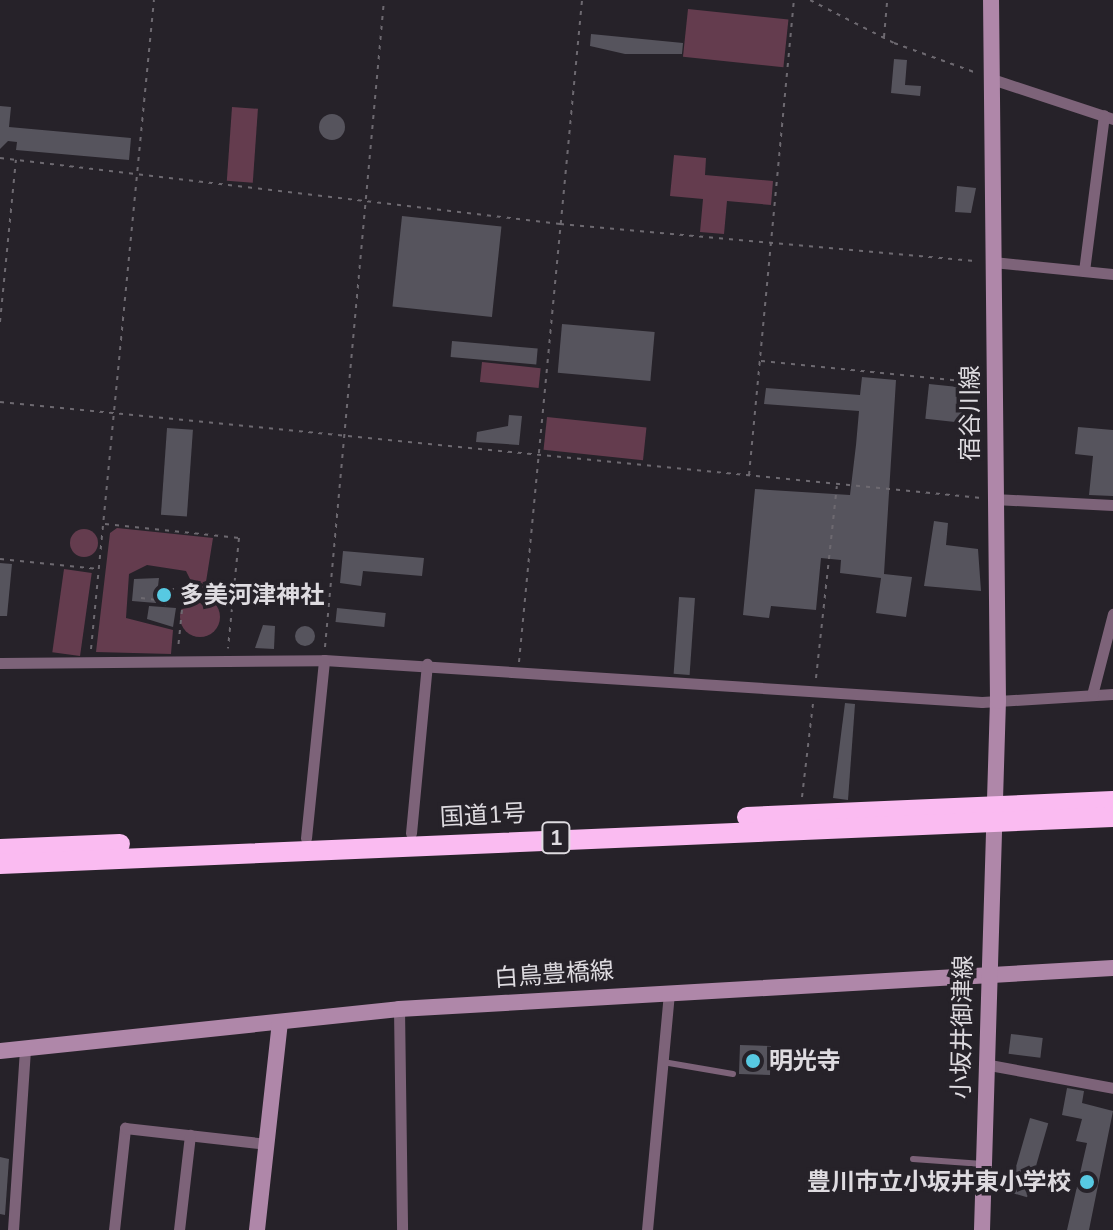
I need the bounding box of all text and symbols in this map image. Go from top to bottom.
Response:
street label: 宿谷川線 [956,365,984,461]
place label: 多美河津神社 [180,581,324,609]
marker: 多美河津神社 [155,586,173,604]
street label: 国道1号 [439,798,527,832]
road number: 1 [540,820,572,856]
street label: 白鳥豊橋線 [493,955,615,993]
street label: 小坂井御津線 [946,955,978,1099]
place label: 明光寺 [769,1047,841,1075]
marker: 明光寺 [744,1052,762,1070]
place label: 豊川市立小坂井東小学校 [807,1168,1071,1196]
marker: 豊川市立小坂井東小学校 [1078,1173,1096,1191]

